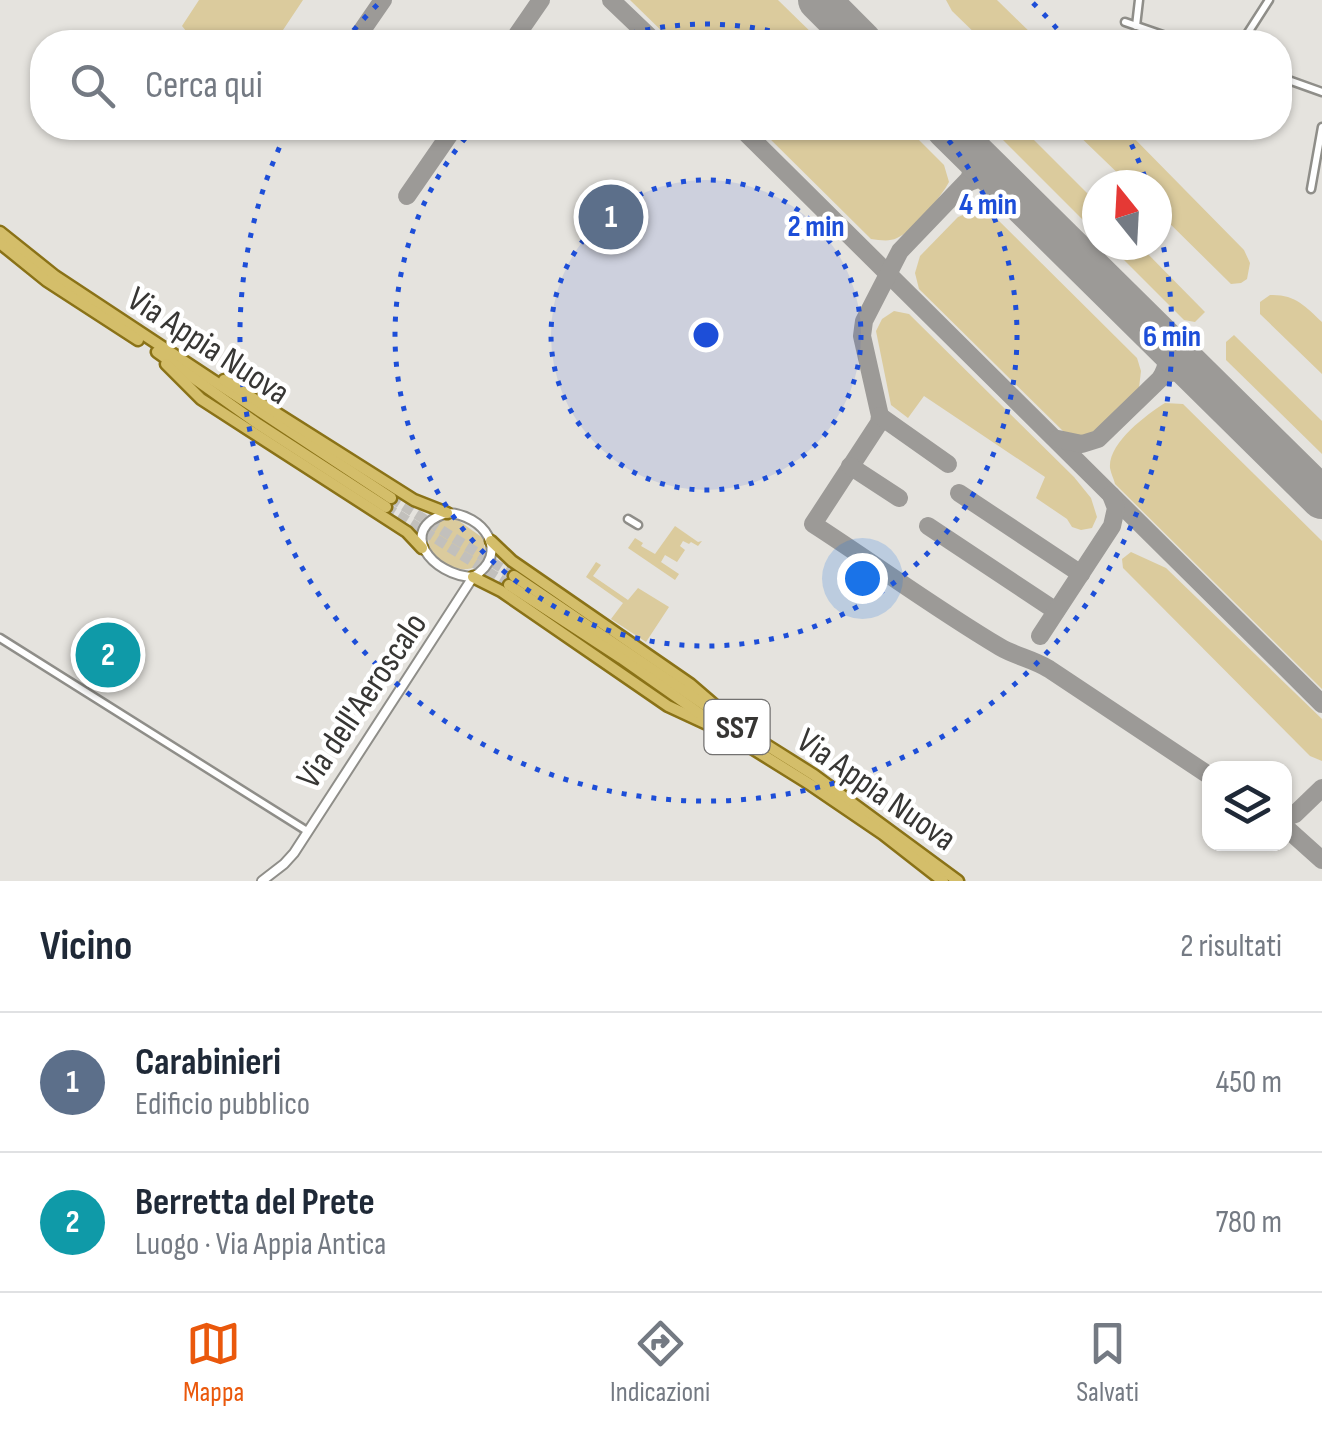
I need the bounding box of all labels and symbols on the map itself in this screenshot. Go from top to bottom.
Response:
north arrow [1082,170,1172,260]
pin: 1 [578,180,644,254]
text: 4 min [959,187,1017,223]
text: 2 min [787,209,845,245]
street label: Via Appia Nuova [119,278,297,415]
centre of rings [688,317,724,353]
text: 6 min [1143,319,1201,355]
your location [837,553,888,604]
street label: Via dell'Aeroscalo [288,605,437,797]
pin: 2 [76,618,140,692]
road number: SS7 [704,700,770,754]
street label: Via Appia Nuova [788,720,964,861]

